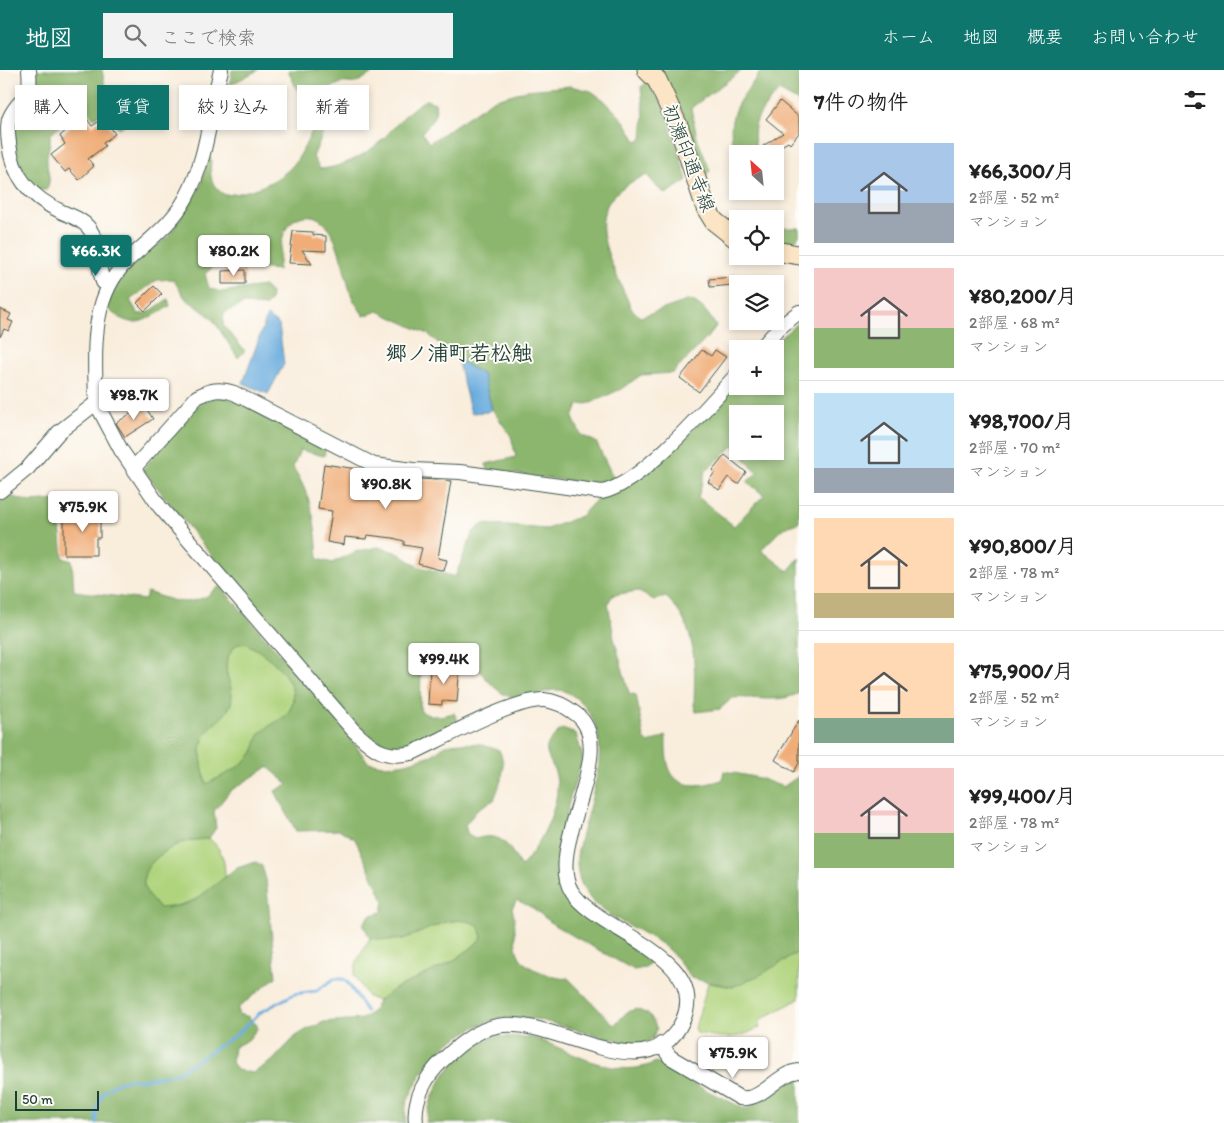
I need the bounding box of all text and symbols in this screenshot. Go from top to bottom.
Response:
search box [103,13,453,58]
icon: search [121,21,149,49]
text: 地図 [25,23,73,52]
text: ここで検索 [161,26,256,49]
text: ホーム [882,26,935,48]
text: 地図 [963,26,999,48]
text: 概要 [1027,26,1063,48]
text: お問い合わせ [1091,26,1199,48]
chip: 購入 [15,85,87,130]
chip: 賃貸 [97,85,169,130]
chip: 絞り込み [179,85,287,130]
chip: 新着 [297,85,369,130]
icon: filters [1181,86,1209,114]
text: 7件の物件 [814,89,908,114]
street label: 初瀬印通寺線 [658,101,720,215]
north arrow [729,145,784,200]
map controls [729,145,784,460]
text: ¥66,300/月 [969,158,1075,183]
icon: home [854,163,914,223]
text: 2部屋 · 52 m² [969,188,1059,207]
button: locate [729,210,784,265]
text: マンション [969,212,1048,231]
pin: ¥66.3K [55,234,137,277]
pin: ¥80.2K [193,234,275,277]
text: ¥66.3K [72,241,120,260]
text: ¥80.2K [209,241,259,260]
button: layers [729,275,784,330]
text: ¥80,200/月 [969,283,1077,308]
icon: home [854,288,914,348]
text: 2部屋 · 68 m² [969,313,1060,332]
text: マンション [969,337,1048,356]
district label: 郷ノ浦町若松触 [386,340,533,365]
button: + [729,340,784,395]
pin: ¥98.7K [93,378,175,421]
text: ¥98.7K [110,385,158,404]
button: − [729,405,784,460]
text: ¥98,700/月 [969,408,1074,433]
icon: home [854,413,914,473]
text: 2部屋 · 70 m² [969,438,1060,457]
text: マンション [969,462,1048,481]
pin: ¥90.8K [345,468,427,510]
text: ¥90.8K [361,474,411,493]
pin: ¥75.9K [42,490,124,533]
text: ¥75.9K [59,497,107,516]
text: ¥90,800/月 [969,533,1077,558]
icon: home [854,538,914,598]
text: 2部屋 · 78 m² [969,563,1059,582]
text: マンション [969,587,1048,606]
pin: ¥99.4K [403,642,485,685]
text: ¥99.4K [419,649,469,668]
text: ¥75,900/月 [969,658,1074,683]
icon: home [854,663,914,723]
text: 2部屋 · 52 m² [969,688,1059,707]
text: マンション [969,712,1048,731]
text: ¥99,400/月 [969,783,1076,808]
icon: home [854,788,914,848]
text: 2部屋 · 78 m² [969,813,1059,832]
text: マンション [969,837,1048,856]
pin: ¥75.9K [692,1036,774,1079]
text: ¥75.9K [709,1043,757,1062]
scale bar [15,1088,99,1111]
text: 50 m [22,1091,53,1108]

